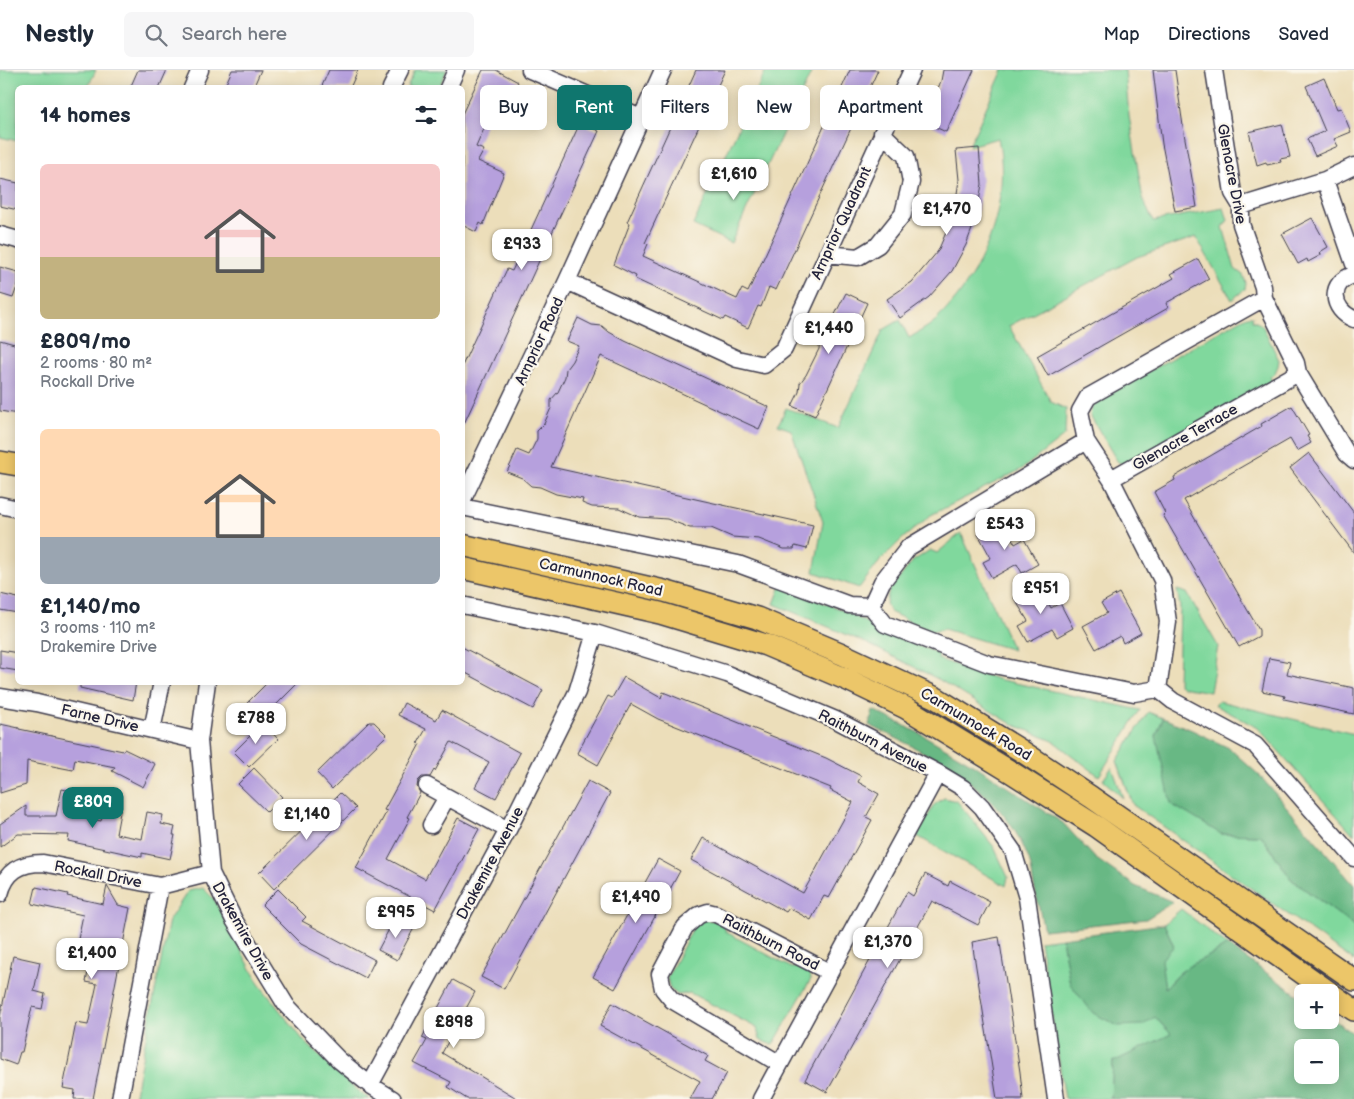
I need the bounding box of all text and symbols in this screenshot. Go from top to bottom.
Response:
search box [124,12,474,57]
text: Nestly [25,20,94,49]
icon: search [142,21,170,49]
text: Search here [182,23,287,46]
text: Map [1104,24,1140,45]
text: Directions [1168,24,1250,45]
text: Saved [1278,24,1329,45]
chip: Buy [480,85,547,130]
chip: Rent [557,85,632,130]
chip: Filters [642,85,728,130]
chip: New [738,85,810,130]
chip: Apartment [820,85,941,130]
icon: filters [412,101,440,129]
text: 14 homes [40,103,131,128]
street label: Glenacre Drive [1212,122,1251,226]
pin: £1,610 [693,158,775,201]
street label: Arnprior Quadrant [807,163,876,283]
text: £1,610 [711,165,757,184]
pin: £1,470 [906,194,988,236]
icon: home [195,196,285,286]
text: £1,470 [923,200,971,219]
pin: £933 [492,228,552,271]
text: £933 [503,235,541,254]
street label: Arnprior Road [511,294,568,388]
pin: £1,440 [788,312,870,355]
text: £1,440 [804,319,854,338]
text: £809/mo [40,329,131,354]
text: 2 rooms · 80 m² [40,354,152,373]
text: Rockall Drive [40,373,135,392]
street label: Glenacre Terrace [1129,400,1241,475]
icon: home [195,461,285,551]
pin: £543 [975,508,1035,551]
text: £543 [986,515,1024,534]
street label: Carmunnock Road [537,554,665,601]
pin: £951 [1011,572,1071,615]
text: £951 [1023,579,1059,598]
text: £1,140/mo [40,594,141,619]
text: 3 rooms · 110 m² [40,619,156,638]
text: Drakemire Drive [40,638,157,657]
street label: Carmunnock Road [917,684,1035,765]
street label: Farne Drive [59,700,141,737]
pin: £788 [226,702,286,745]
street label: Raithburn Avenue [815,706,931,777]
text: £788 [237,709,275,728]
pin: £809 [63,786,123,829]
text: £809 [74,793,112,812]
pin: £1,140 [266,798,348,841]
street label: Drakemire Avenue [453,804,528,923]
text: £1,140 [284,805,330,824]
street label: Rockall Drive [53,857,143,892]
street label: Drakemire Drive [208,879,278,984]
pin: £1,490 [595,882,677,924]
text: £1,490 [611,888,661,907]
pin: £995 [366,896,426,939]
text: £995 [377,903,415,922]
street label: Raithburn Road [719,910,823,975]
pin: £1,370 [847,926,929,969]
text: £1,370 [864,933,912,952]
pin: £1,400 [51,938,133,980]
text: £1,400 [67,944,117,963]
map controls [1294,984,1339,1084]
button: + [1294,984,1339,1029]
pin: £898 [424,1006,484,1049]
text: £898 [435,1013,473,1032]
button: − [1294,1039,1339,1084]

